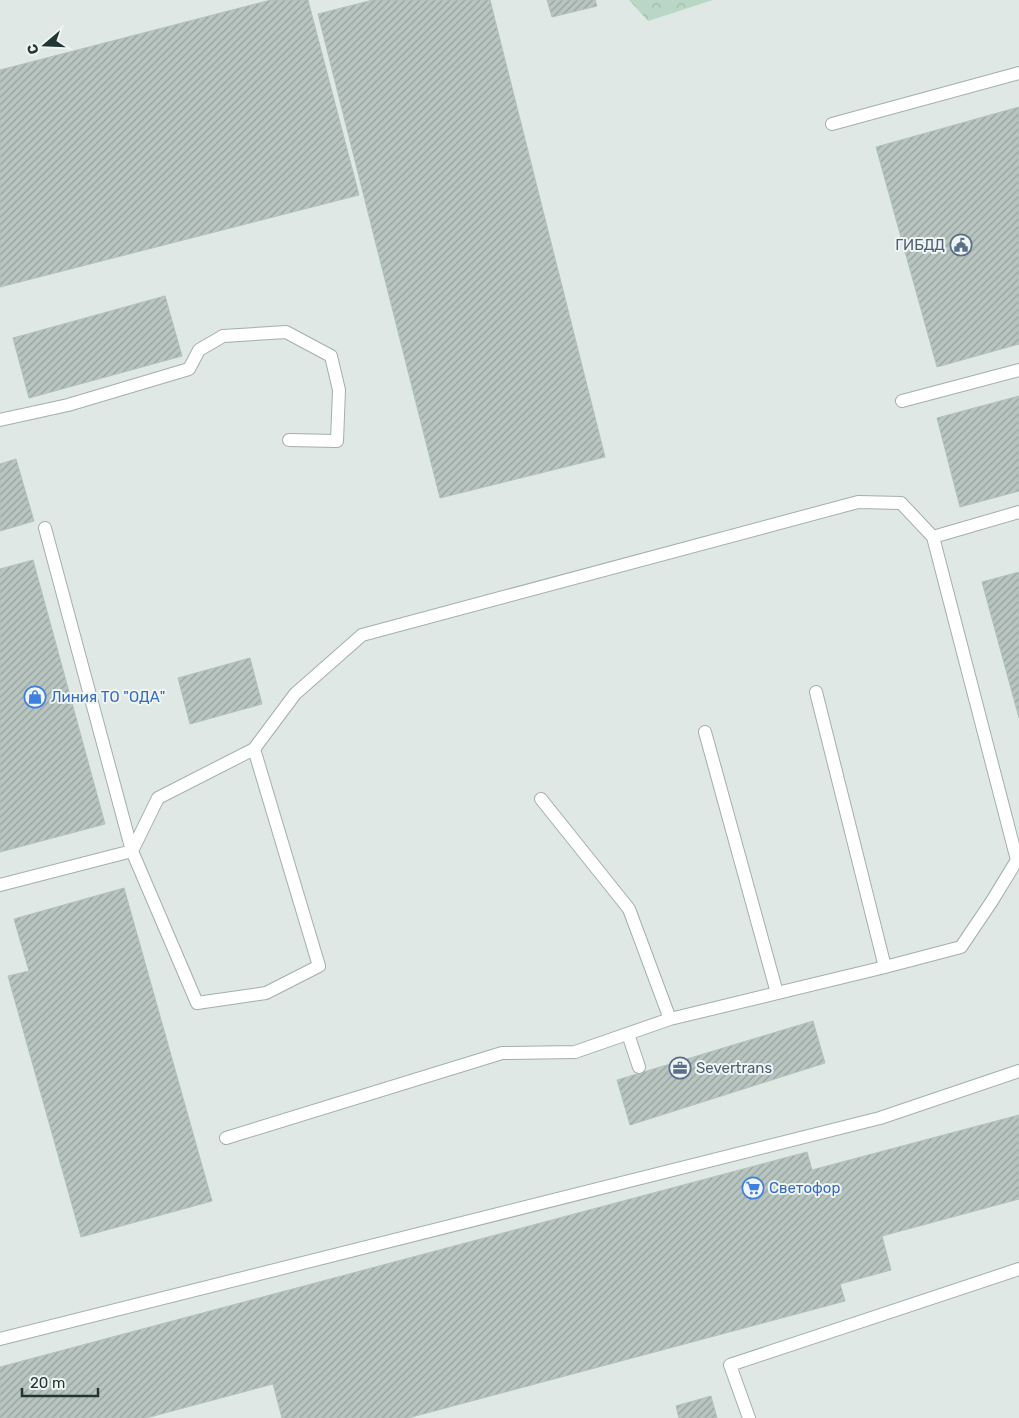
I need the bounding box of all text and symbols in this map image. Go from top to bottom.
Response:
north arrow [20,20,70,70]
text: С [23,41,43,56]
public building icon: ГИБДД [949,233,973,257]
place label: ГИБДД [895,236,945,254]
shop icon: Линия ТО "ОДА" [23,685,47,709]
place label: Линия ТО "ОДА" [51,688,165,706]
office icon: Severtrans [668,1056,692,1080]
place label: Severtrans [696,1059,772,1077]
supermarket icon: Светофор [741,1176,765,1200]
place label: Светофор [769,1179,840,1197]
scale bar [22,1366,99,1398]
text: 20 m [30,1374,65,1392]

